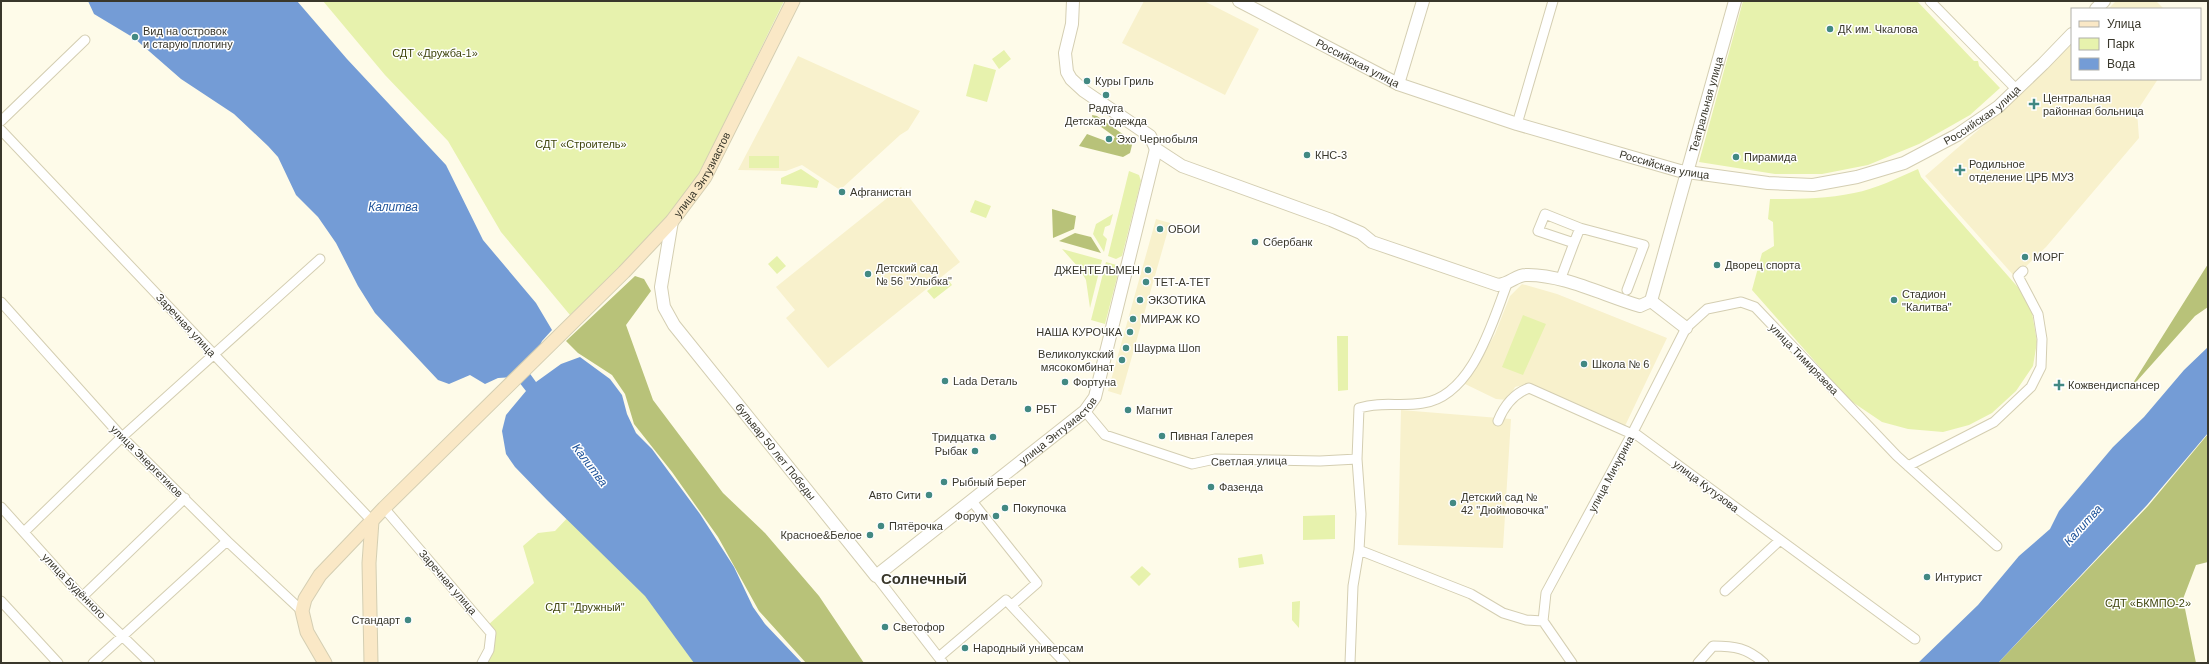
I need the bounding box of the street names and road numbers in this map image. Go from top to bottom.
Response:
street label: Российская улица [1314,36,1402,90]
street label: Театральная улица [1687,54,1725,154]
street label: Российская улица [1942,82,2023,147]
street label: улица Энтузиастов [671,130,733,219]
street label: Российская улица [1618,148,1711,181]
street label: Заречная улица [154,291,219,360]
street label: улица Тимирязева [1767,321,1842,398]
street label: улица Энтузиастов [1017,395,1099,467]
street label: бульвар 50 лет Победы [733,401,818,502]
street label: улица Энергетиков [108,422,186,500]
street label: улица Мичурина [1586,433,1636,514]
street label: Светлая улица [1211,454,1288,468]
street label: улица Кутузова [1671,458,1742,515]
street label: Заречная улица [417,547,480,617]
street label: улица Будённого [40,551,108,621]

